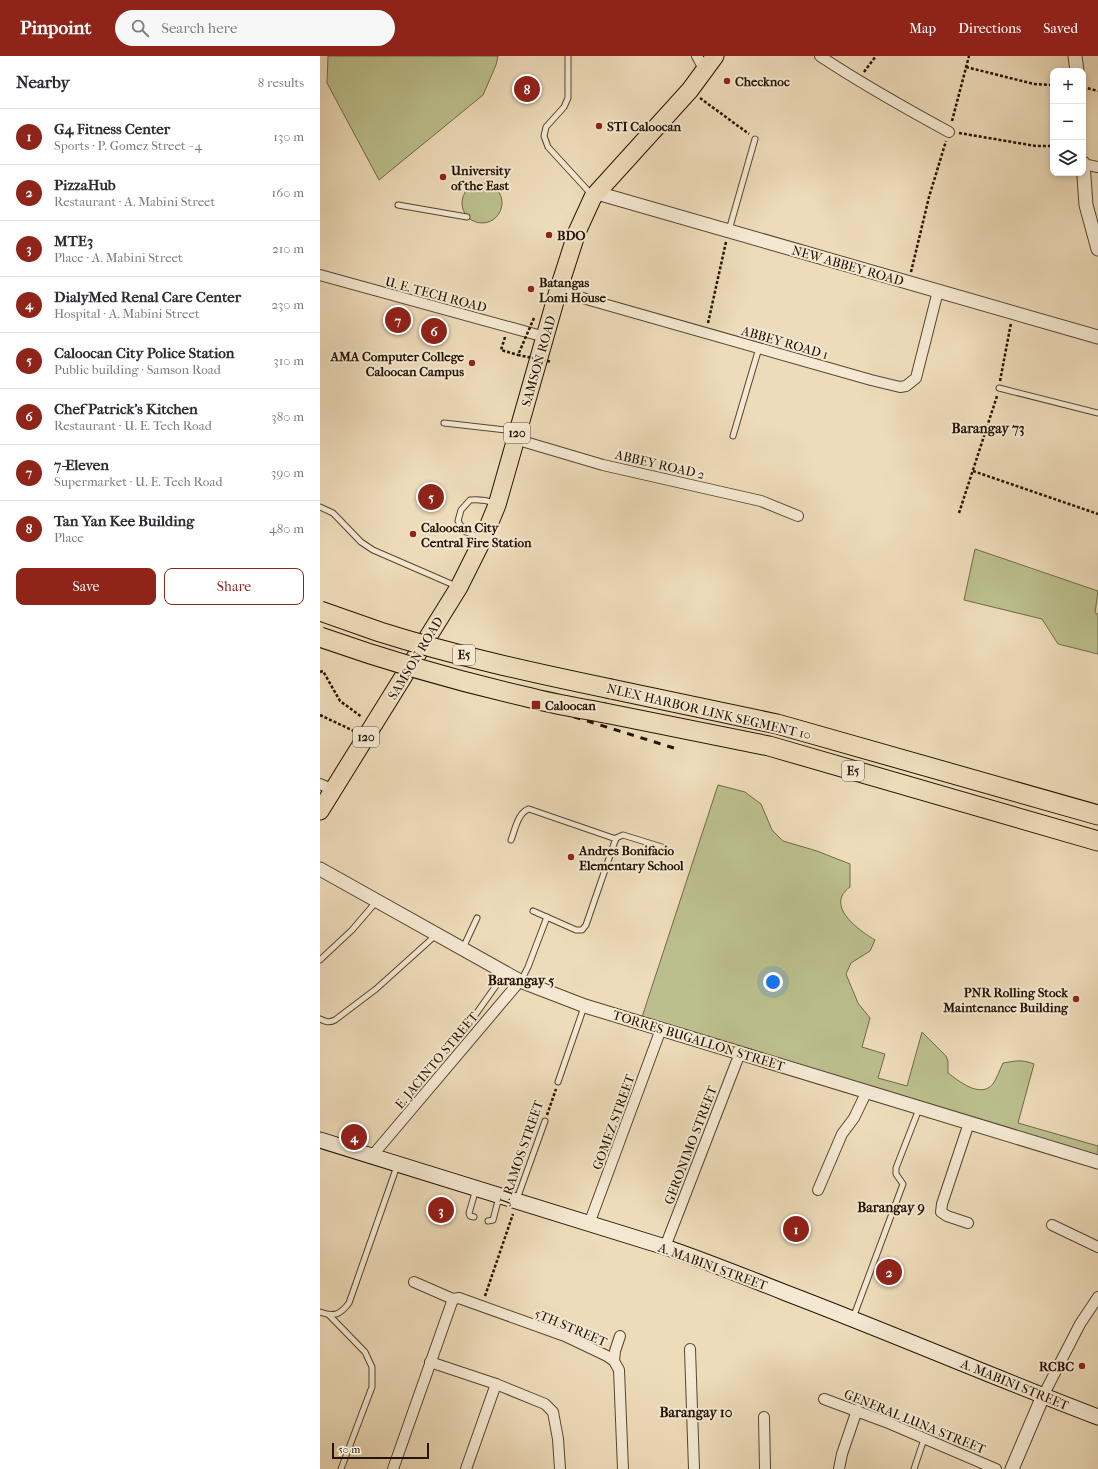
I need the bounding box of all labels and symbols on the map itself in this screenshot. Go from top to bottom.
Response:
pin: 8 [514,74,540,104]
place label: Checknoc [735,74,790,89]
marker: Checknoc [722,76,732,86]
place label: STI Caloocan [607,119,682,134]
marker: STI Caloocan [594,121,604,131]
place label: University of the East [450,163,512,193]
marker: University of the East [438,172,448,182]
place label: BDO [557,228,586,243]
marker: BDO [544,230,554,240]
street label: NEW ABBEY ROAD [790,242,906,289]
street label: U. E. TECH ROAD [383,274,488,315]
place label: Batangas Lomi House [539,275,607,305]
marker: Batangas Lomi House [526,284,536,294]
pin: 7 [385,305,411,335]
street label: SAMSON ROAD [518,314,559,408]
pin: 6 [421,316,447,346]
street label: ABBEY ROAD 1 [739,323,830,362]
place label: AMA Computer College Caloocan Campus [330,349,465,380]
marker: AMA Computer College Caloocan Campus [467,358,477,368]
district label: Barangay 73 [952,420,1025,437]
road number: 120 [504,423,530,443]
street label: ABBEY ROAD 2 [613,447,707,482]
pin: 5 [418,482,444,512]
place label: Caloocan City Central Fire Station [421,520,532,550]
marker: Caloocan City Central Fire Station [408,529,418,539]
street label: SAMSON ROAD [385,614,446,702]
road number: E5 [453,645,475,665]
street label: NLEX HARBOR LINK SEGMENT 10 [605,681,813,742]
place label: Caloocan [545,698,596,713]
marker: Caloocan [530,699,542,711]
road number: 120 [353,727,379,747]
road number: E5 [842,761,864,781]
place label: Andres Bonifacio Elementary School [578,843,684,874]
marker: Andres Bonifacio Elementary School [566,852,576,862]
district label: Barangay 5 [488,972,554,989]
your location [763,972,783,992]
place label: PNR Rolling Stock Maintenance Building [942,985,1069,1016]
marker: PNR Rolling Stock Maintenance Building [1071,994,1081,1004]
street label: TORRES BUGALLON STREET [611,1007,787,1074]
street label: E. JACINTO STREET [392,1009,481,1112]
street label: GOMEZ STREET [589,1072,638,1172]
street label: GERONIMO STREET [661,1084,720,1206]
street label: J. RAMOS STREET [496,1098,546,1207]
pin: 4 [341,1122,367,1152]
pin: 3 [428,1195,454,1225]
district label: Barangay 9 [857,1199,925,1216]
pin: 1 [783,1214,809,1244]
street label: A. MABINI STREET [655,1239,770,1293]
pin: 2 [876,1257,902,1287]
street label: 5TH STREET [532,1306,609,1349]
street label: A. MABINI STREET [958,1356,1071,1413]
place label: RCBC [1039,1359,1074,1374]
marker: RCBC [1077,1361,1087,1371]
street label: GENERAL LUNA STREET [842,1386,988,1457]
district label: Barangay 10 [660,1404,733,1421]
scale bar [332,1441,429,1460]

